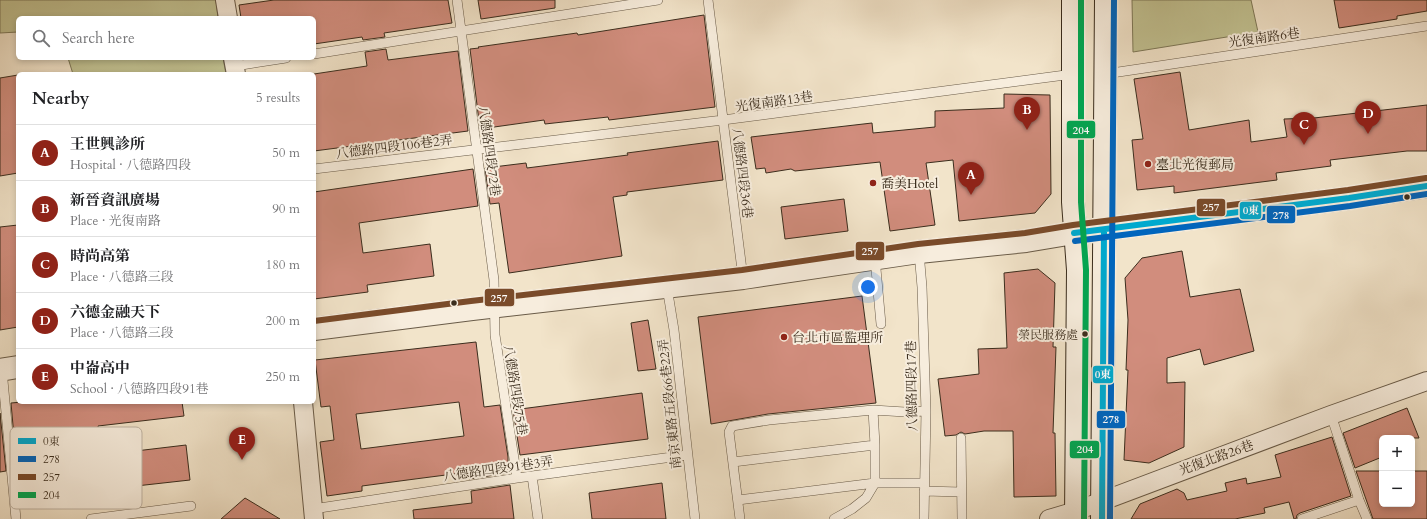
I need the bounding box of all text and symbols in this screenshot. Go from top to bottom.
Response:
search box [16,16,316,60]
street label: 光復南路6巷 [1227,24,1301,52]
icon: search [30,27,52,49]
text: Search here [62,28,135,48]
text: Nearby [32,87,89,110]
street label: 光復南路13巷 [734,88,814,116]
text: 5 results [256,89,300,107]
pin: B [1014,97,1040,130]
pin: D [1355,101,1381,134]
street label: 八德路四段72巷 [474,105,504,198]
pin: C [1291,112,1317,145]
line badge: 204 [1066,120,1096,139]
text: 204 [1073,123,1090,138]
street label: 八德路四段36巷 [728,127,757,220]
street label: 八德路四段106巷2弄 [335,131,454,163]
text: 王世興診所 [70,134,145,154]
text: A [40,144,50,162]
text: 50 m [272,144,300,162]
text: Hospital · 八德路四段 [70,156,191,174]
place label: 臺北光復郵局 [1156,156,1234,174]
marker: 臺北光復郵局 [1143,159,1153,169]
pin: A [958,162,984,195]
place label: 喬美Hotel [881,175,939,193]
marker: 喬美Hotel [868,178,878,188]
text: 新晉資訊廣場 [70,190,160,210]
unlabelled marker [1402,192,1412,202]
line badge: 257 [1196,198,1226,217]
text: B [40,200,50,218]
text: 90 m [272,200,300,218]
text: 257 [1203,200,1220,215]
line badge: 0東 [1239,201,1262,220]
text: 0東 [1243,203,1259,218]
line badge: 278 [1266,205,1296,224]
text: 278 [1273,208,1289,223]
text: Place · 光復南路 [70,212,161,230]
line badge: 257 [855,241,885,261]
text: 257 [862,244,879,259]
text: 時尚高第 [70,246,130,266]
text: C [40,256,50,274]
text: 180 m [266,256,300,274]
text: Place · 八德路三段 [70,268,174,286]
your location [858,277,878,297]
line badge: 257 [484,288,515,307]
text: 257 [491,291,508,306]
unlabelled marker [449,298,459,308]
text: 六德金融天下 [70,302,160,322]
text: D [39,312,51,330]
text: 200 m [266,312,300,330]
text: Place · 八德路三段 [70,324,174,342]
place label: 榮民服務處 [1018,327,1078,343]
place label: 台北市區監理所 [792,329,883,347]
marker: 榮民服務處 [1080,329,1090,339]
marker: 台北市區監理所 [779,332,789,342]
street label: 南京東路五段66巷22弄 [654,338,686,470]
street label: 八德路四段17巷 [902,340,922,432]
street label: 八德路四段75巷 [499,344,531,437]
text: 中崙高中 [70,358,130,378]
line badge: 0東 [1092,365,1114,384]
text: 0東 [1095,367,1111,382]
text: E [41,368,49,386]
text: 250 m [266,368,300,386]
text: School · 八德路四段91巷 [70,380,209,398]
line badge: 278 [1096,410,1126,429]
text: 278 [1103,412,1119,427]
legend [10,427,142,509]
pin: E [229,427,255,460]
text: 0東 [43,434,60,449]
map controls [1379,435,1415,507]
button: + [1379,435,1415,471]
street label: 光復北路26巷 [1176,436,1256,480]
line badge: 204 [1069,440,1100,459]
text: 204 [1077,442,1094,457]
text: 278 [43,452,60,467]
street label: 八德路四段91巷3弄 [442,452,554,486]
text: 257 [43,470,60,485]
button: − [1379,471,1415,507]
text: 204 [43,488,60,503]

